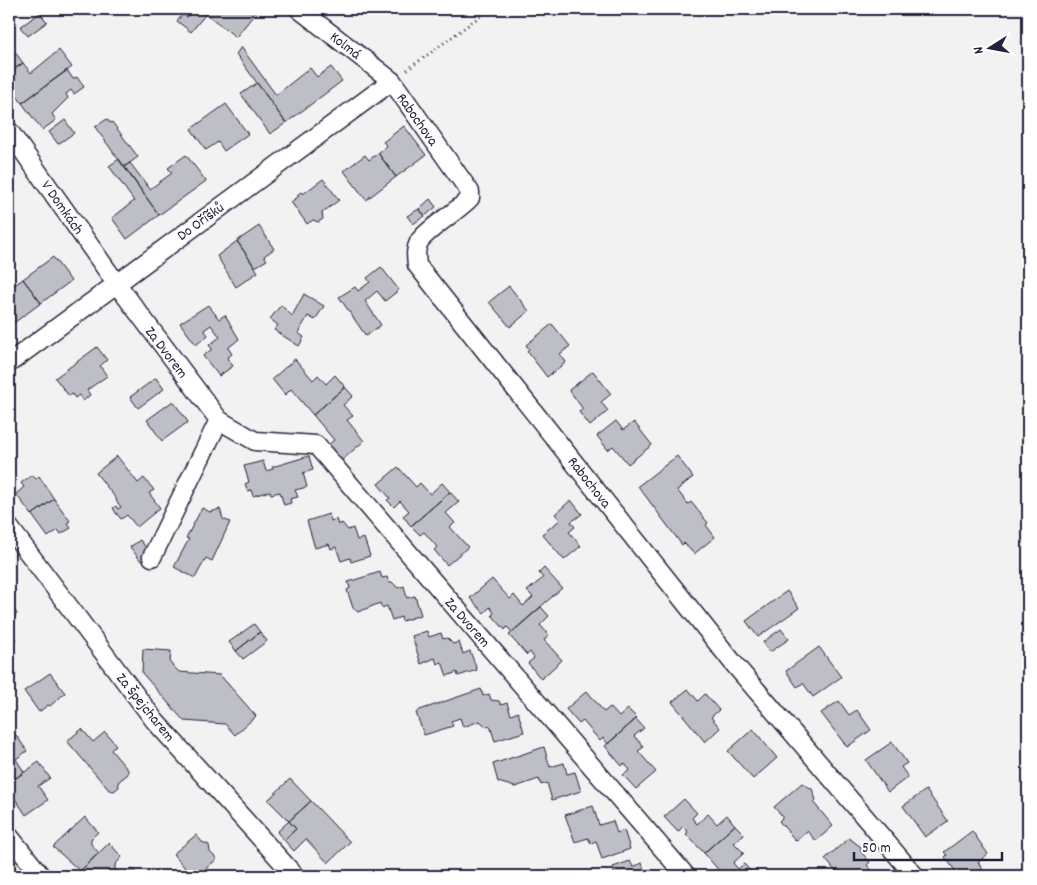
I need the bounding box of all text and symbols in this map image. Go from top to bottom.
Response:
north arrow [964,22,1014,72]
street label: Kolmá [324,27,366,66]
text: N [969,45,990,55]
street label: Rabochova [390,89,443,152]
street label: V Domkách [35,176,88,240]
street label: Do Oříšků [173,198,229,247]
street label: Za Dvorem [138,323,192,384]
street label: Rabochova [561,453,616,515]
street label: Za Dvorem [438,593,495,653]
street label: Za Špejcharem [110,669,179,747]
scale bar [854,830,1002,862]
text: 50 m [862,838,891,860]

